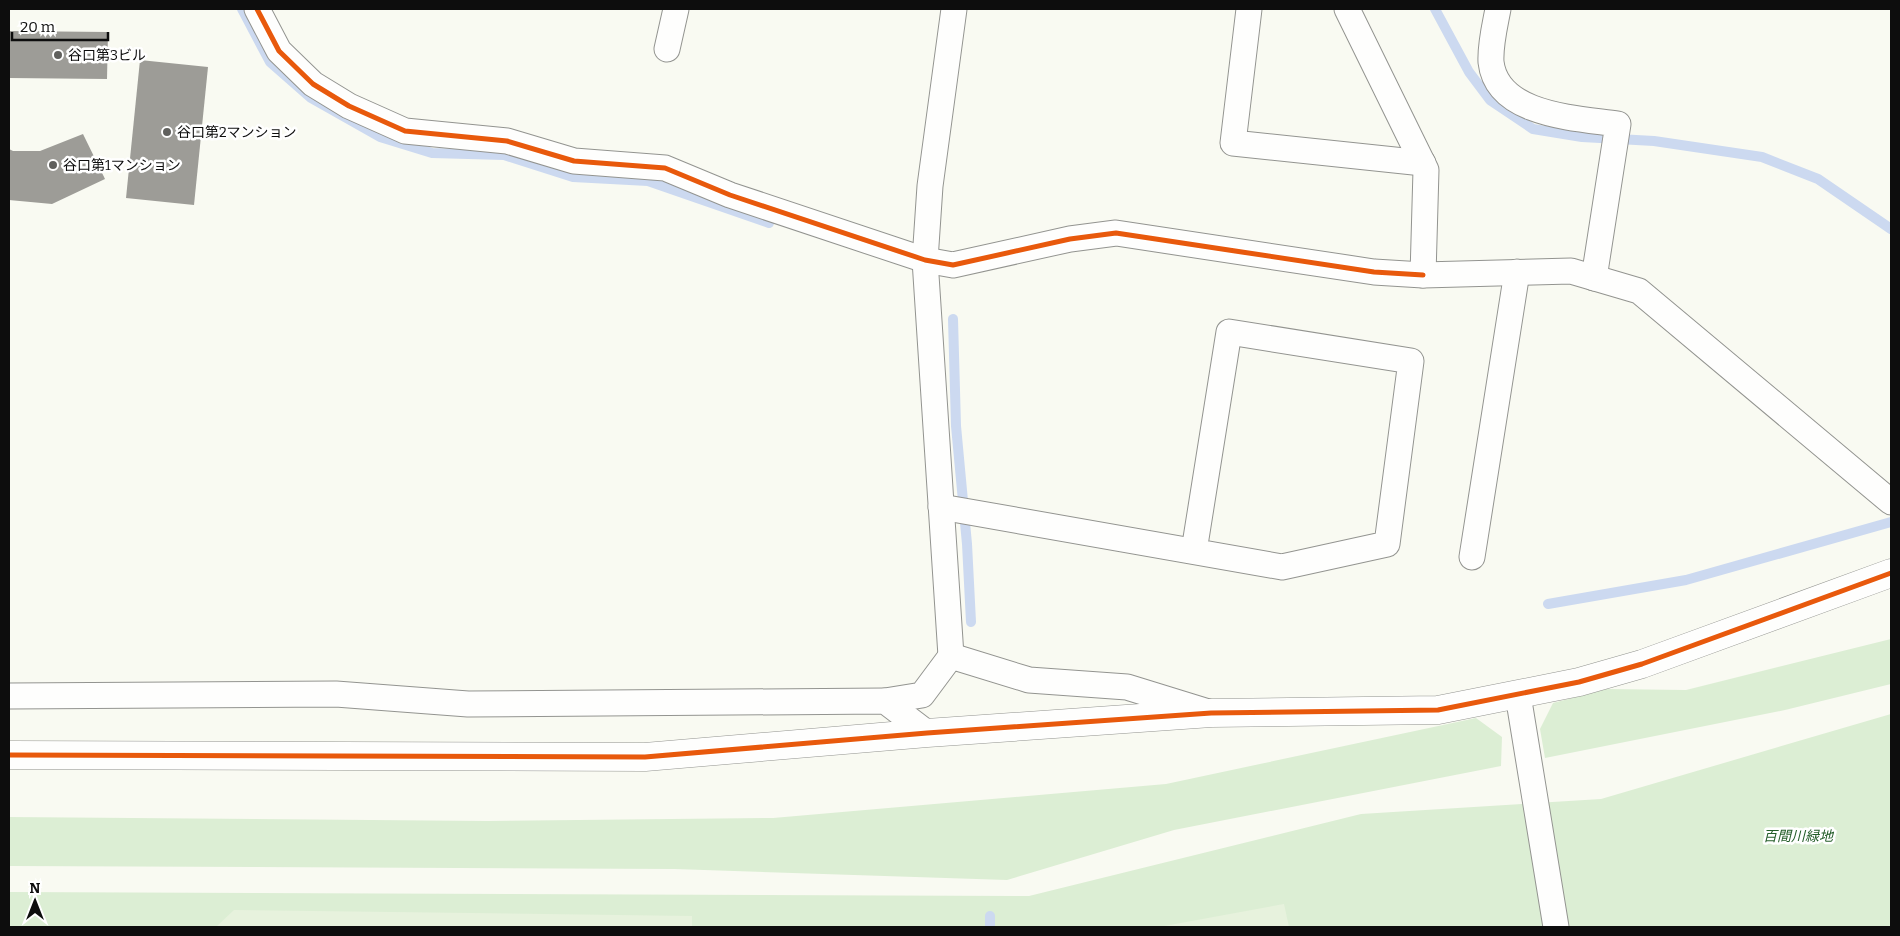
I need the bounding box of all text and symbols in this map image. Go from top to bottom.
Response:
scale bar [12,10,109,42]
text: 20 m [20,18,56,36]
place label: 谷口第3ビル [68,47,146,64]
marker: 谷口第3ビル [52,49,64,61]
place label: 谷口第2マンション [177,124,297,141]
marker: 谷口第2マンション [161,126,173,138]
place label: 谷口第1マンション [63,157,181,174]
marker: 谷口第1マンション [47,159,59,171]
park label: 百間川緑地 [1763,828,1835,845]
north arrow [10,876,60,926]
text: N [30,880,41,897]

